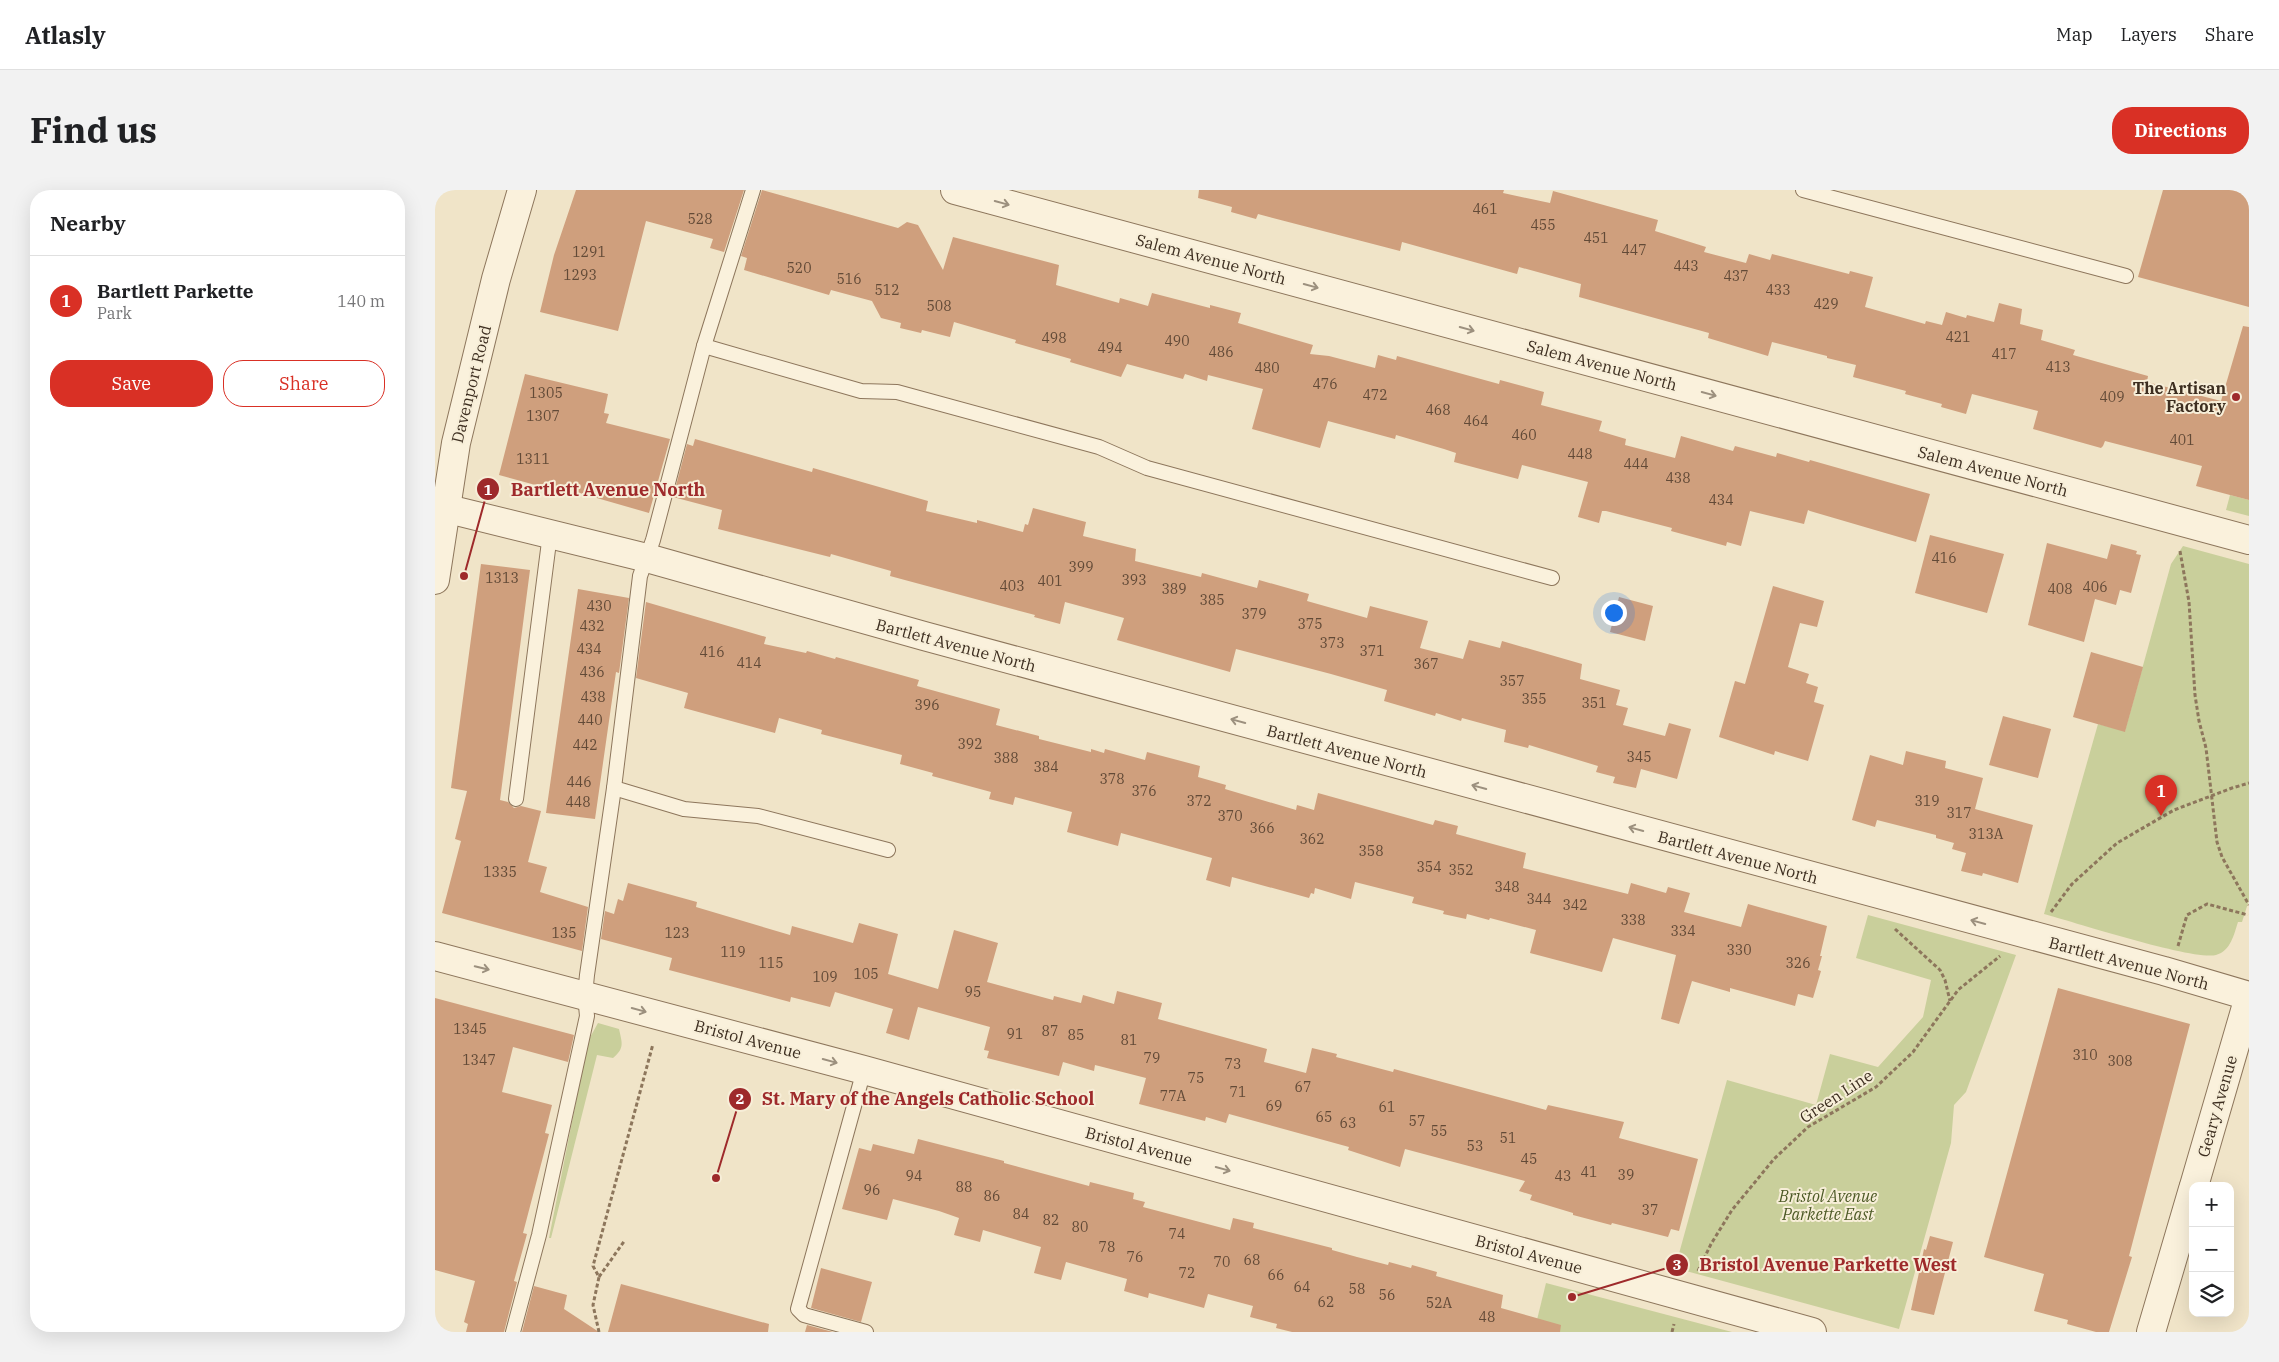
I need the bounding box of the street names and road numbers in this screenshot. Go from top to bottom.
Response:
street label: Salem Avenue North [1134,229,1288,289]
street label: Davenport Road [447,323,495,445]
street label: Salem Avenue North [1525,335,1679,395]
street label: Salem Avenue North [1916,441,2070,501]
street label: Bartlett Avenue North [874,614,1038,676]
street label: Bartlett Avenue North [1265,720,1429,782]
street label: Bartlett Avenue North [1656,826,1820,888]
street label: Bartlett Avenue North [2047,932,2211,994]
street label: Bristol Avenue [692,1015,804,1063]
street label: Geary Avenue [2193,1053,2241,1159]
street label: Green Line [1796,1065,1876,1127]
street label: Bristol Avenue [1083,1122,1195,1170]
street label: Bristol Avenue [1473,1230,1585,1278]

